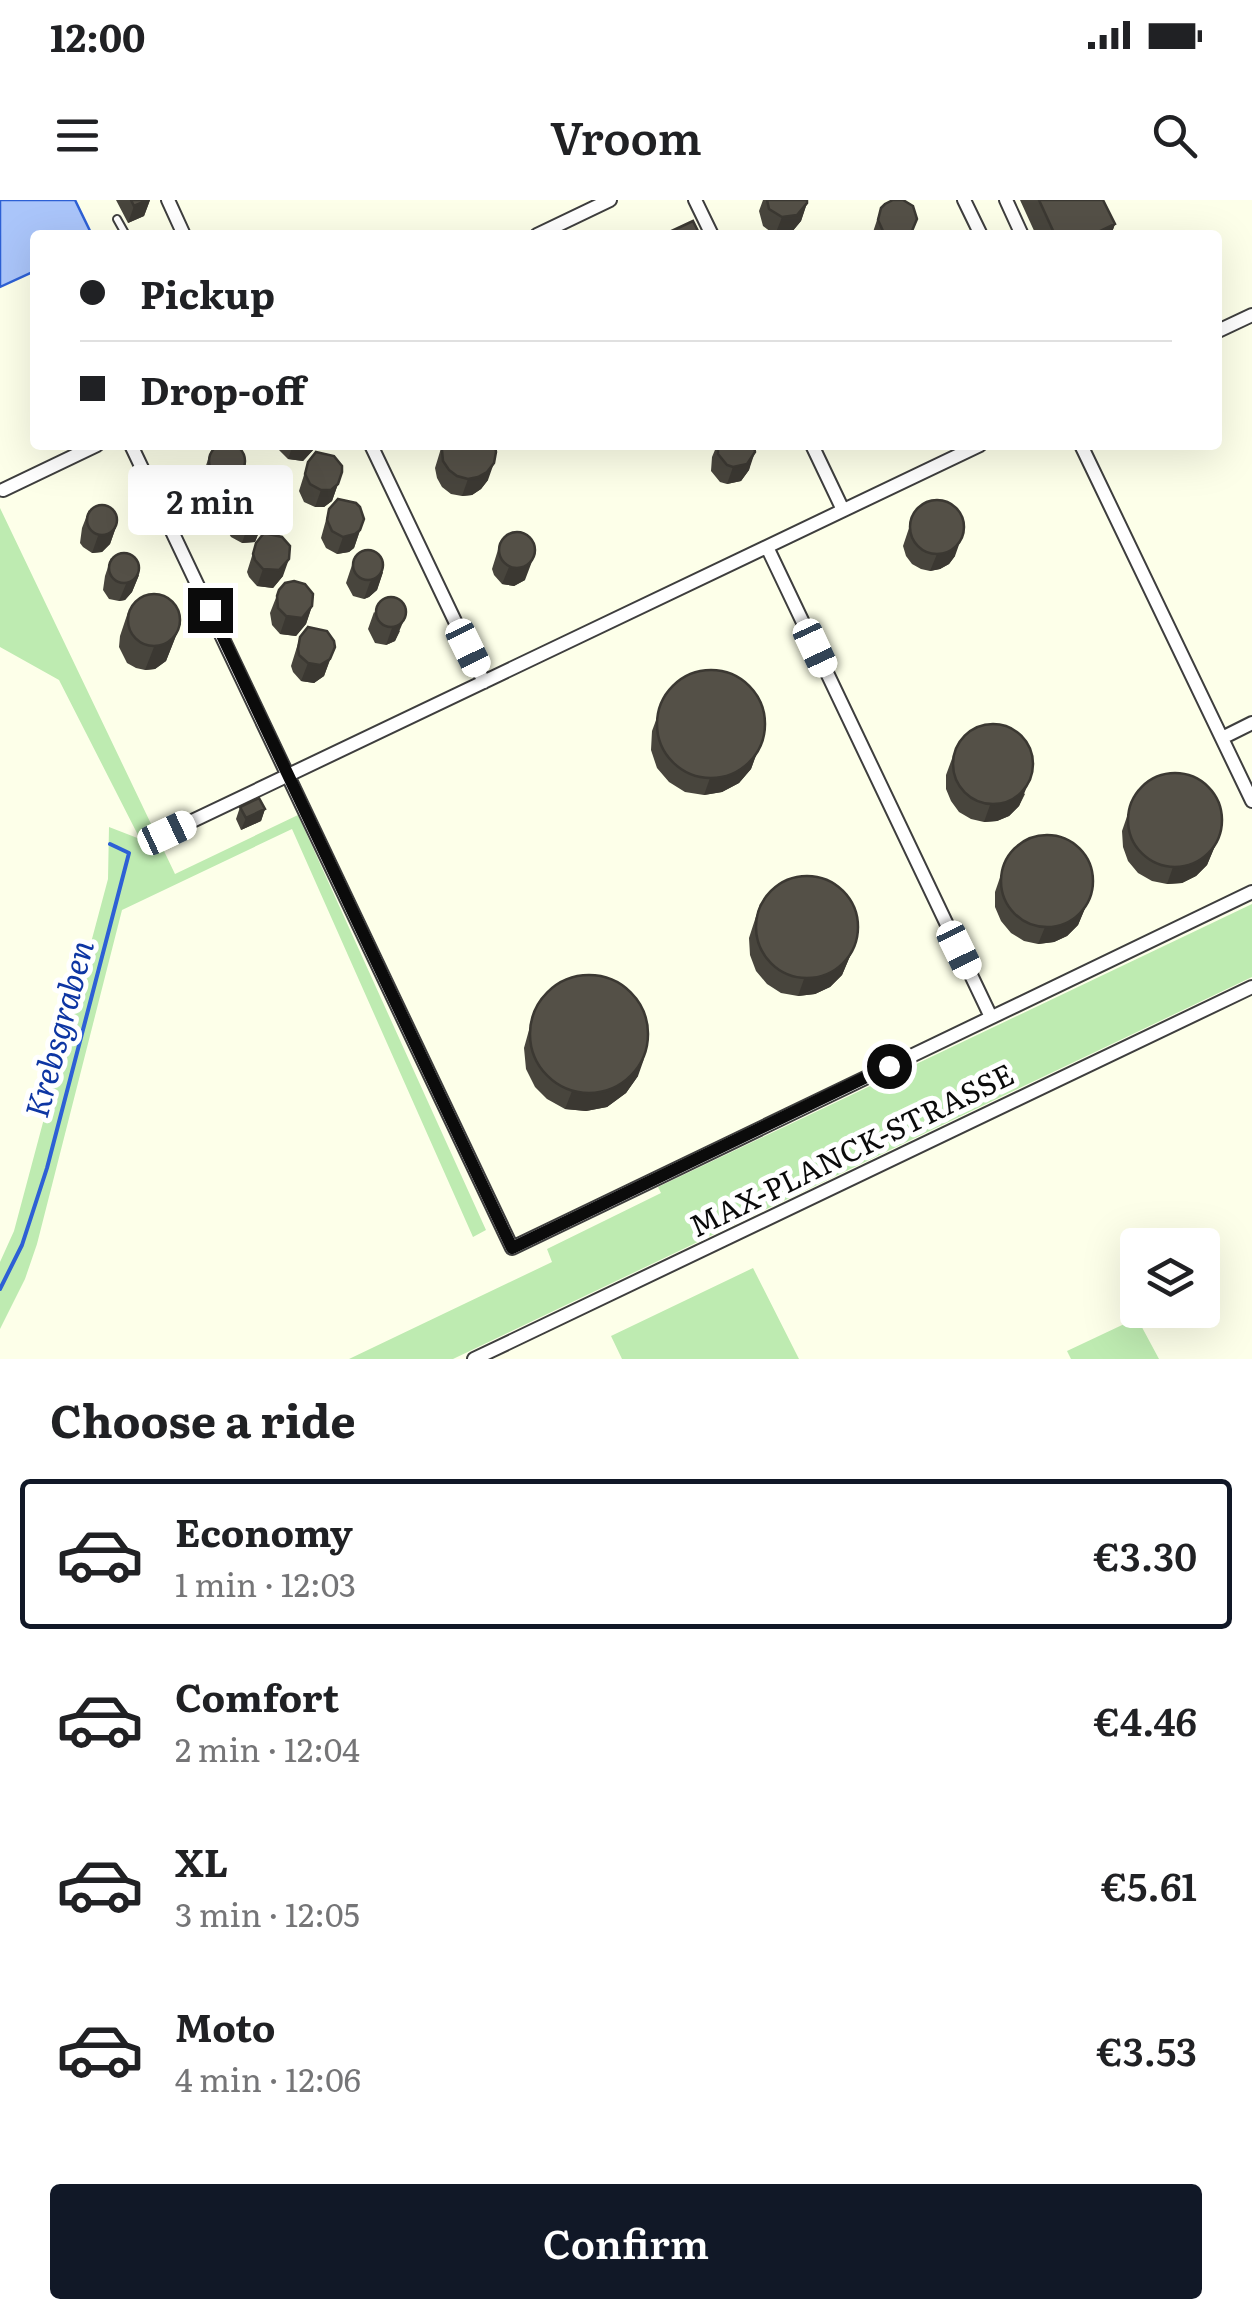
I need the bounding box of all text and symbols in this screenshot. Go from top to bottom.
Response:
text: 12:00 [50,7,145,64]
text: Vroom [550,102,702,169]
icon: menu [50,108,105,163]
icon: search [1147,108,1202,163]
text: Pickup [140,264,275,321]
text: Drop-off [140,360,305,417]
callout: 2 min [128,465,292,535]
text: 2 min [167,476,254,524]
route end [188,588,233,633]
car [441,614,495,682]
car [789,614,841,682]
car [133,807,201,859]
car [932,916,986,984]
water label: Krebsgraben [10,934,104,1122]
route start [867,1044,912,1089]
street label: MAX-PLANCK-STRASSE [681,1050,1020,1246]
map controls [1120,1228,1220,1328]
button: layers [1120,1228,1220,1328]
text: Choose a ride [50,1385,356,1452]
text: Economy [175,1502,353,1559]
icon: car [55,1509,145,1599]
text: €3.30 [1093,1526,1197,1583]
text: 1 min · 12:03 [175,1559,356,1607]
text: Comfort [175,1667,339,1724]
icon: car [55,1674,145,1764]
text: €4.46 [1094,1691,1197,1748]
text: 2 min · 12:04 [175,1724,360,1772]
text: XL [175,1832,228,1889]
icon: car [55,1839,145,1929]
text: €5.61 [1101,1856,1197,1913]
text: 3 min · 12:05 [175,1889,360,1937]
text: Moto [175,1997,275,2054]
icon: car [55,2004,145,2094]
text: €3.53 [1096,2021,1197,2078]
text: 4 min · 12:06 [175,2054,361,2102]
button: Confirm [50,2184,1202,2299]

